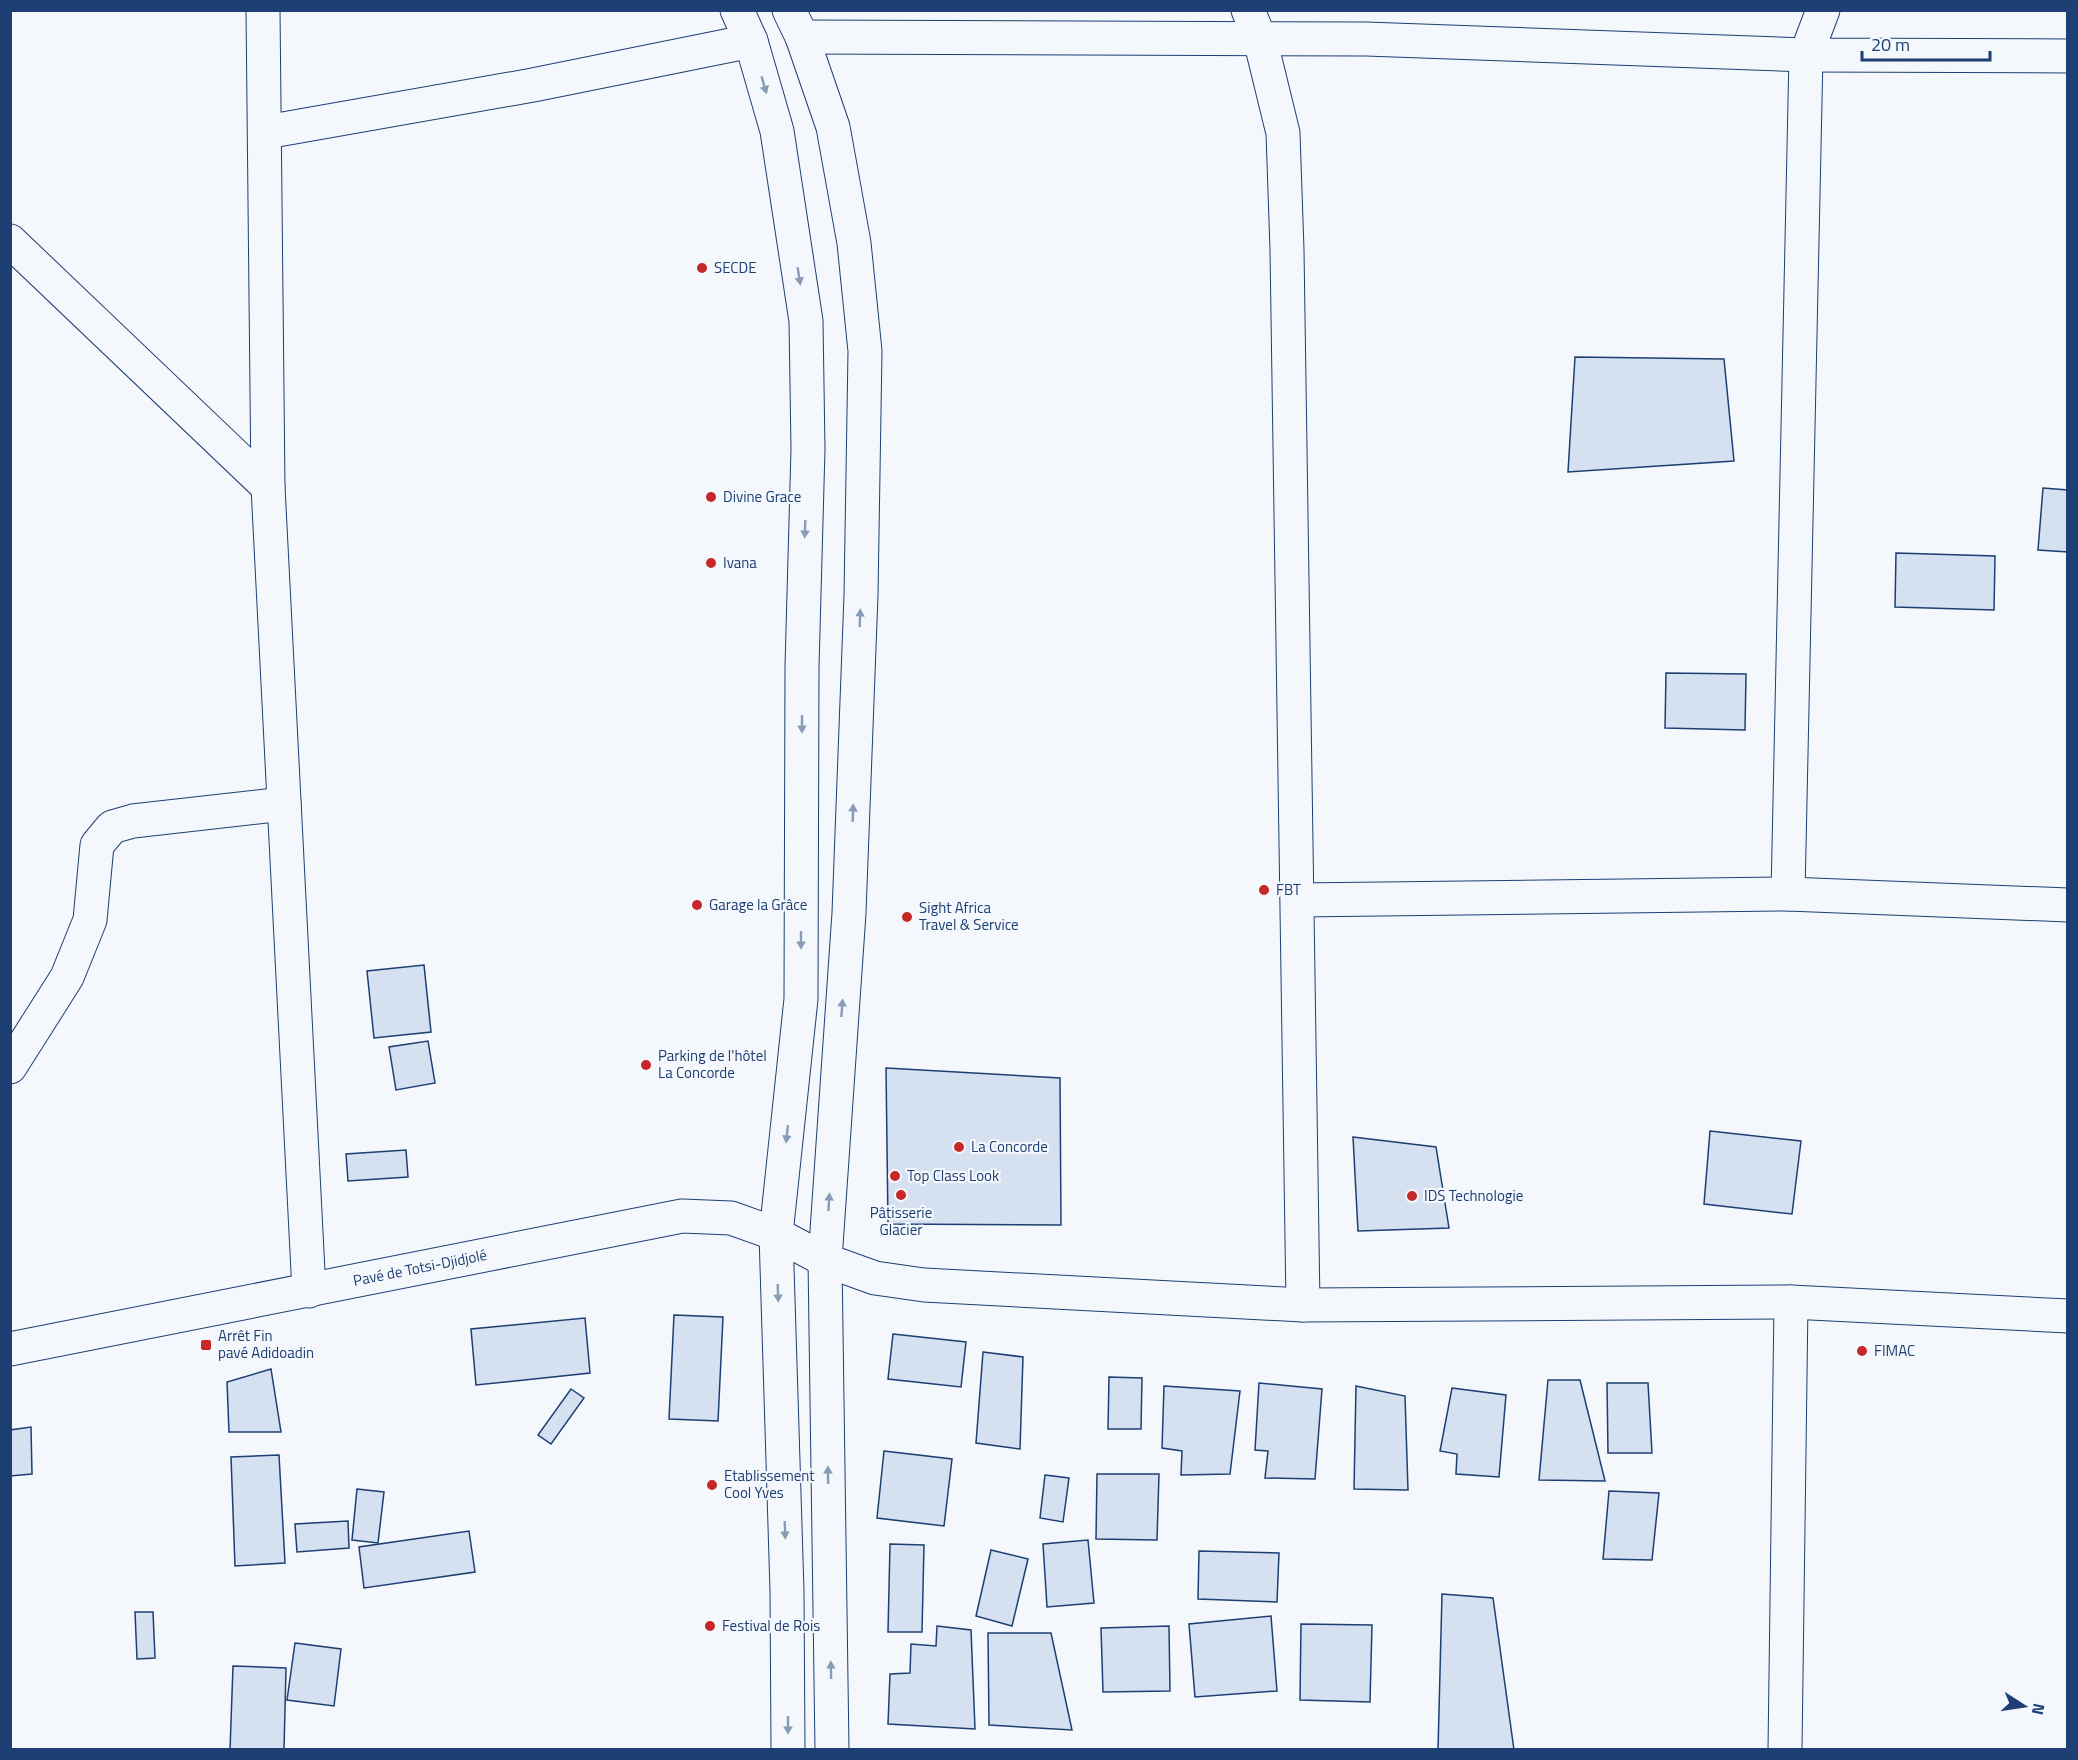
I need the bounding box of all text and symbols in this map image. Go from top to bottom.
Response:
scale bar [1862,24,1990,62]
text: 20 m [1871,31,1910,58]
one-way arrow [760,76,769,94]
place label: SECDE [714,256,756,279]
marker: SECDE [695,261,709,275]
one-way arrow [794,267,803,286]
place label: Divine Grace [723,485,801,508]
marker: Divine Grace [704,490,718,504]
one-way arrow [801,519,810,538]
place label: Ivana [723,551,757,574]
marker: Ivana [704,556,718,570]
one-way arrow [856,608,865,627]
one-way arrow [797,714,807,733]
one-way arrow [848,803,857,822]
place label: FBT [1276,878,1301,901]
marker: FBT [1257,883,1271,897]
place label: Garage la Grâce [709,893,807,916]
place label: Sight Africa Travel & Service [919,896,1019,936]
marker: Garage la Grâce [690,898,704,912]
marker: Sight Africa Travel & Service [900,910,914,924]
one-way arrow [796,930,806,949]
one-way arrow [838,998,847,1017]
place label: Parking de l'hôtel La Concorde [658,1044,767,1084]
marker: Parking de l'hôtel La Concorde [639,1058,653,1072]
one-way arrow [782,1125,792,1144]
place label: La Concorde [971,1135,1048,1158]
marker: La Concorde [952,1140,966,1154]
place label: Top Class Look [907,1164,999,1187]
marker: Top Class Look [888,1169,902,1183]
place label: IDS Technologie [1424,1184,1523,1207]
marker: Pâtisserie Glacier [894,1188,908,1202]
marker: IDS Technologie [1405,1189,1419,1203]
one-way arrow [824,1193,834,1212]
place label: Pâtisserie Glacier [870,1201,932,1241]
street label: Pavé de Totsi-Djidjolé [351,1243,489,1292]
one-way arrow [773,1283,783,1302]
place label: Arrêt Fin pavé Adidoadin [218,1324,314,1364]
marker: Arrêt Fin pavé Adidoadin [199,1338,213,1352]
place label: FIMAC [1874,1339,1915,1362]
marker: FIMAC [1855,1344,1869,1358]
place label: Etablissement Cool Yves [724,1464,815,1504]
one-way arrow [823,1466,833,1485]
marker: Etablissement Cool Yves [705,1478,719,1492]
one-way arrow [781,1520,790,1539]
place label: Festival de Rois [722,1614,820,1637]
marker: Festival de Rois [703,1619,717,1633]
one-way arrow [826,1661,835,1680]
north arrow [1994,1676,2054,1736]
text: N [2026,1701,2052,1717]
one-way arrow [783,1715,793,1734]

